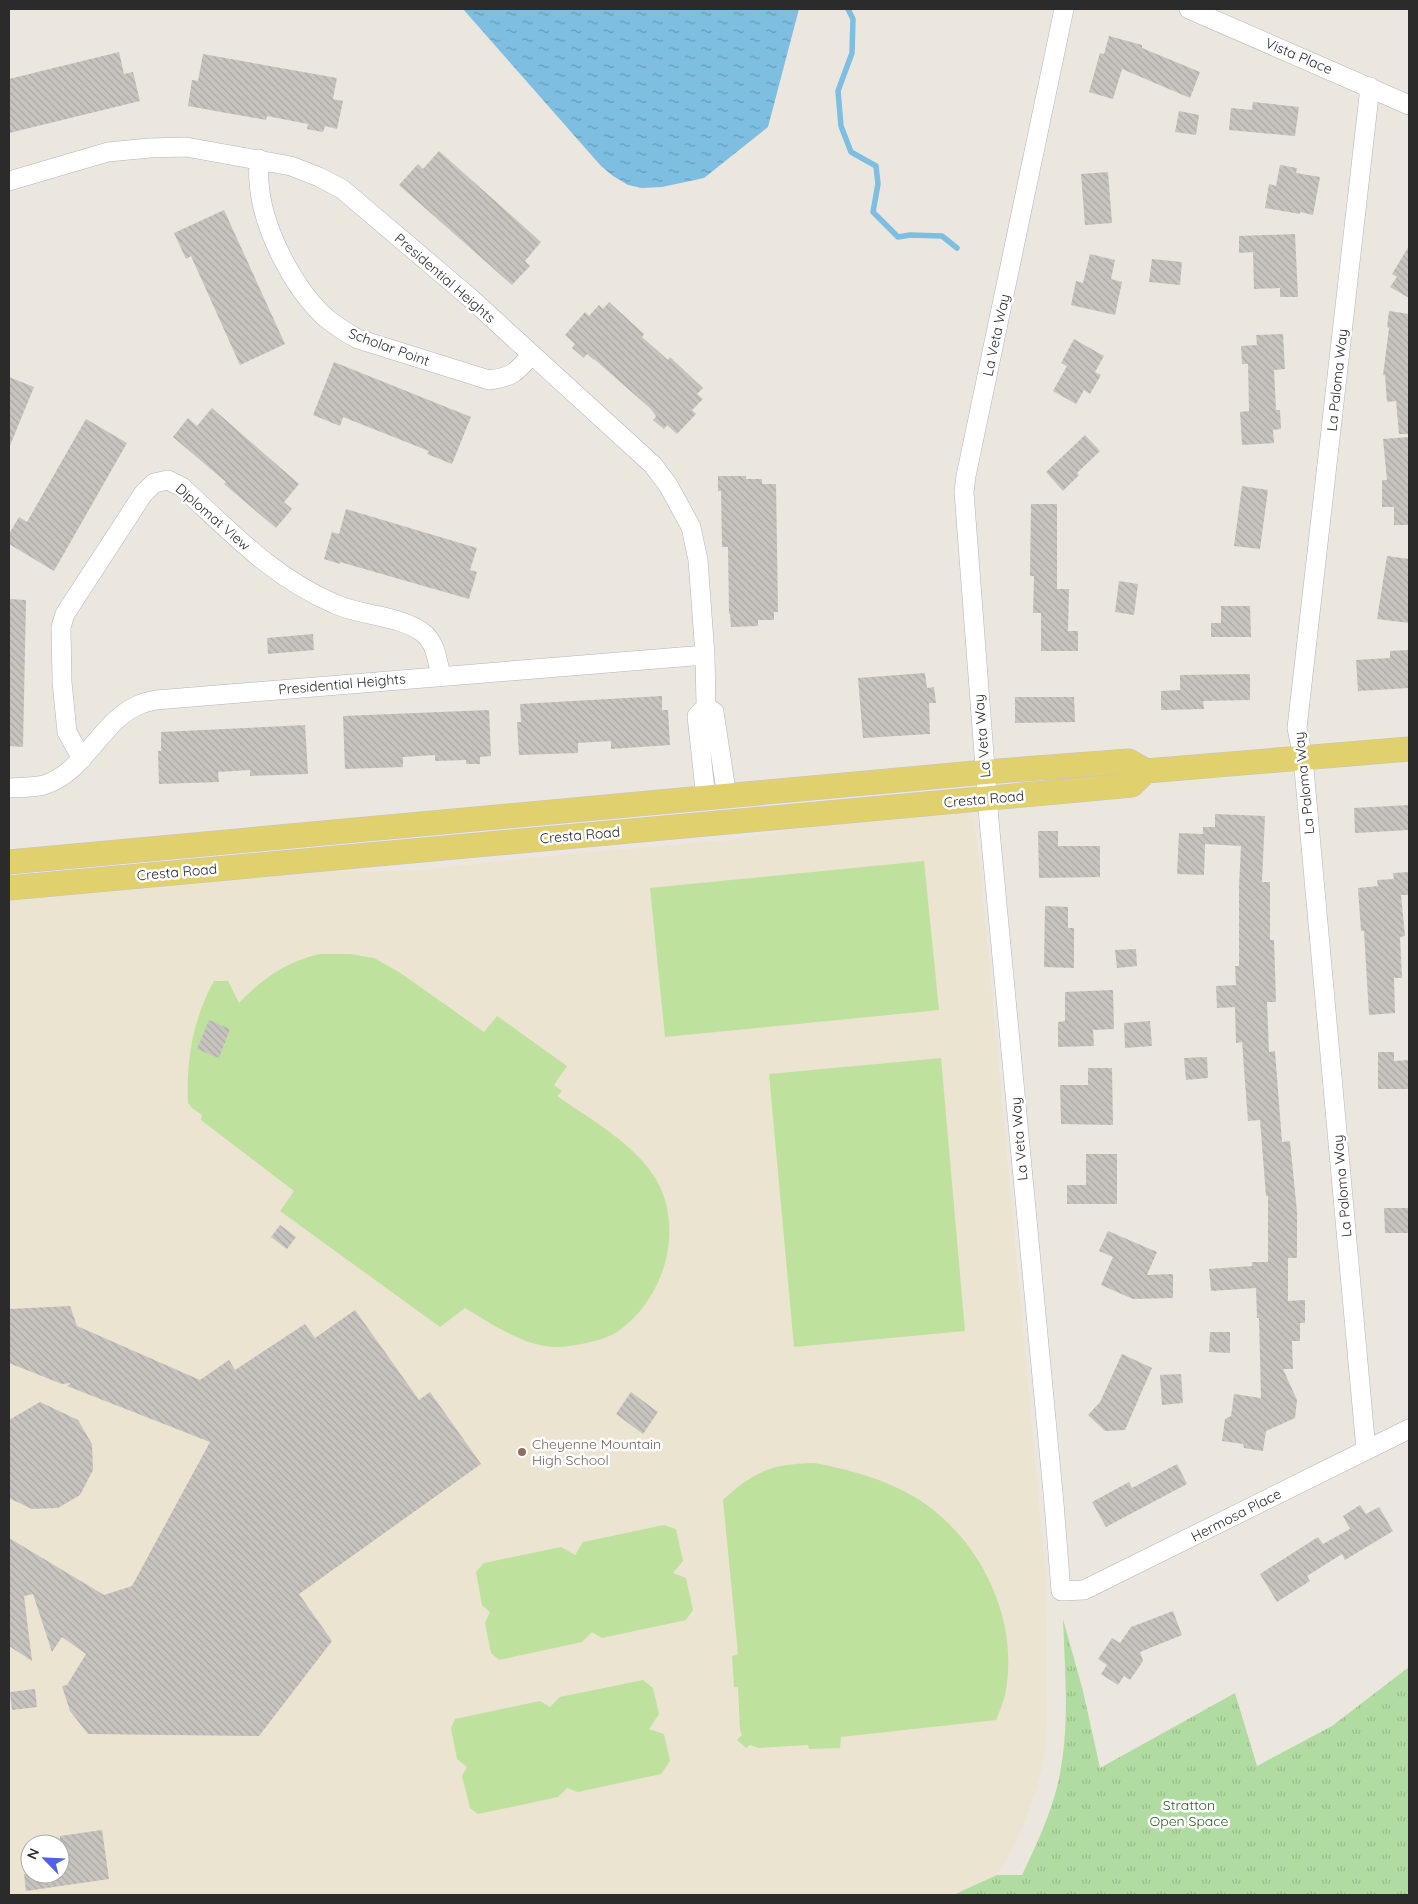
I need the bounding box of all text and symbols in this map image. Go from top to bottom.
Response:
street label: Vista Place [1263,34,1335,78]
street label: Presidential Heights [391,229,499,327]
street label: La Veta Way [979,292,1013,378]
street label: Scholar Point [346,324,432,370]
street label: La Paloma Way [1323,328,1351,432]
street label: Diplomat View [172,479,255,555]
street label: Presidential Heights [277,669,407,699]
street label: La Veta Way [969,694,995,778]
street label: La Paloma Way [1290,731,1318,835]
street label: Cresta Road [943,787,1025,811]
street label: Cresta Road [539,823,621,847]
street label: Cresta Road [136,860,218,884]
street label: La Veta Way [1006,1097,1032,1181]
street label: La Paloma Way [1329,1134,1355,1238]
place label: Cheyenne Mountain High School [532,1435,661,1469]
marker: Cheyenne Mountain High School [516,1446,528,1458]
street label: Hermosa Place [1188,1485,1284,1545]
park label: Stratton Open Space [1149,1796,1229,1830]
north arrow [20,1834,70,1884]
text: N [23,1845,43,1862]

